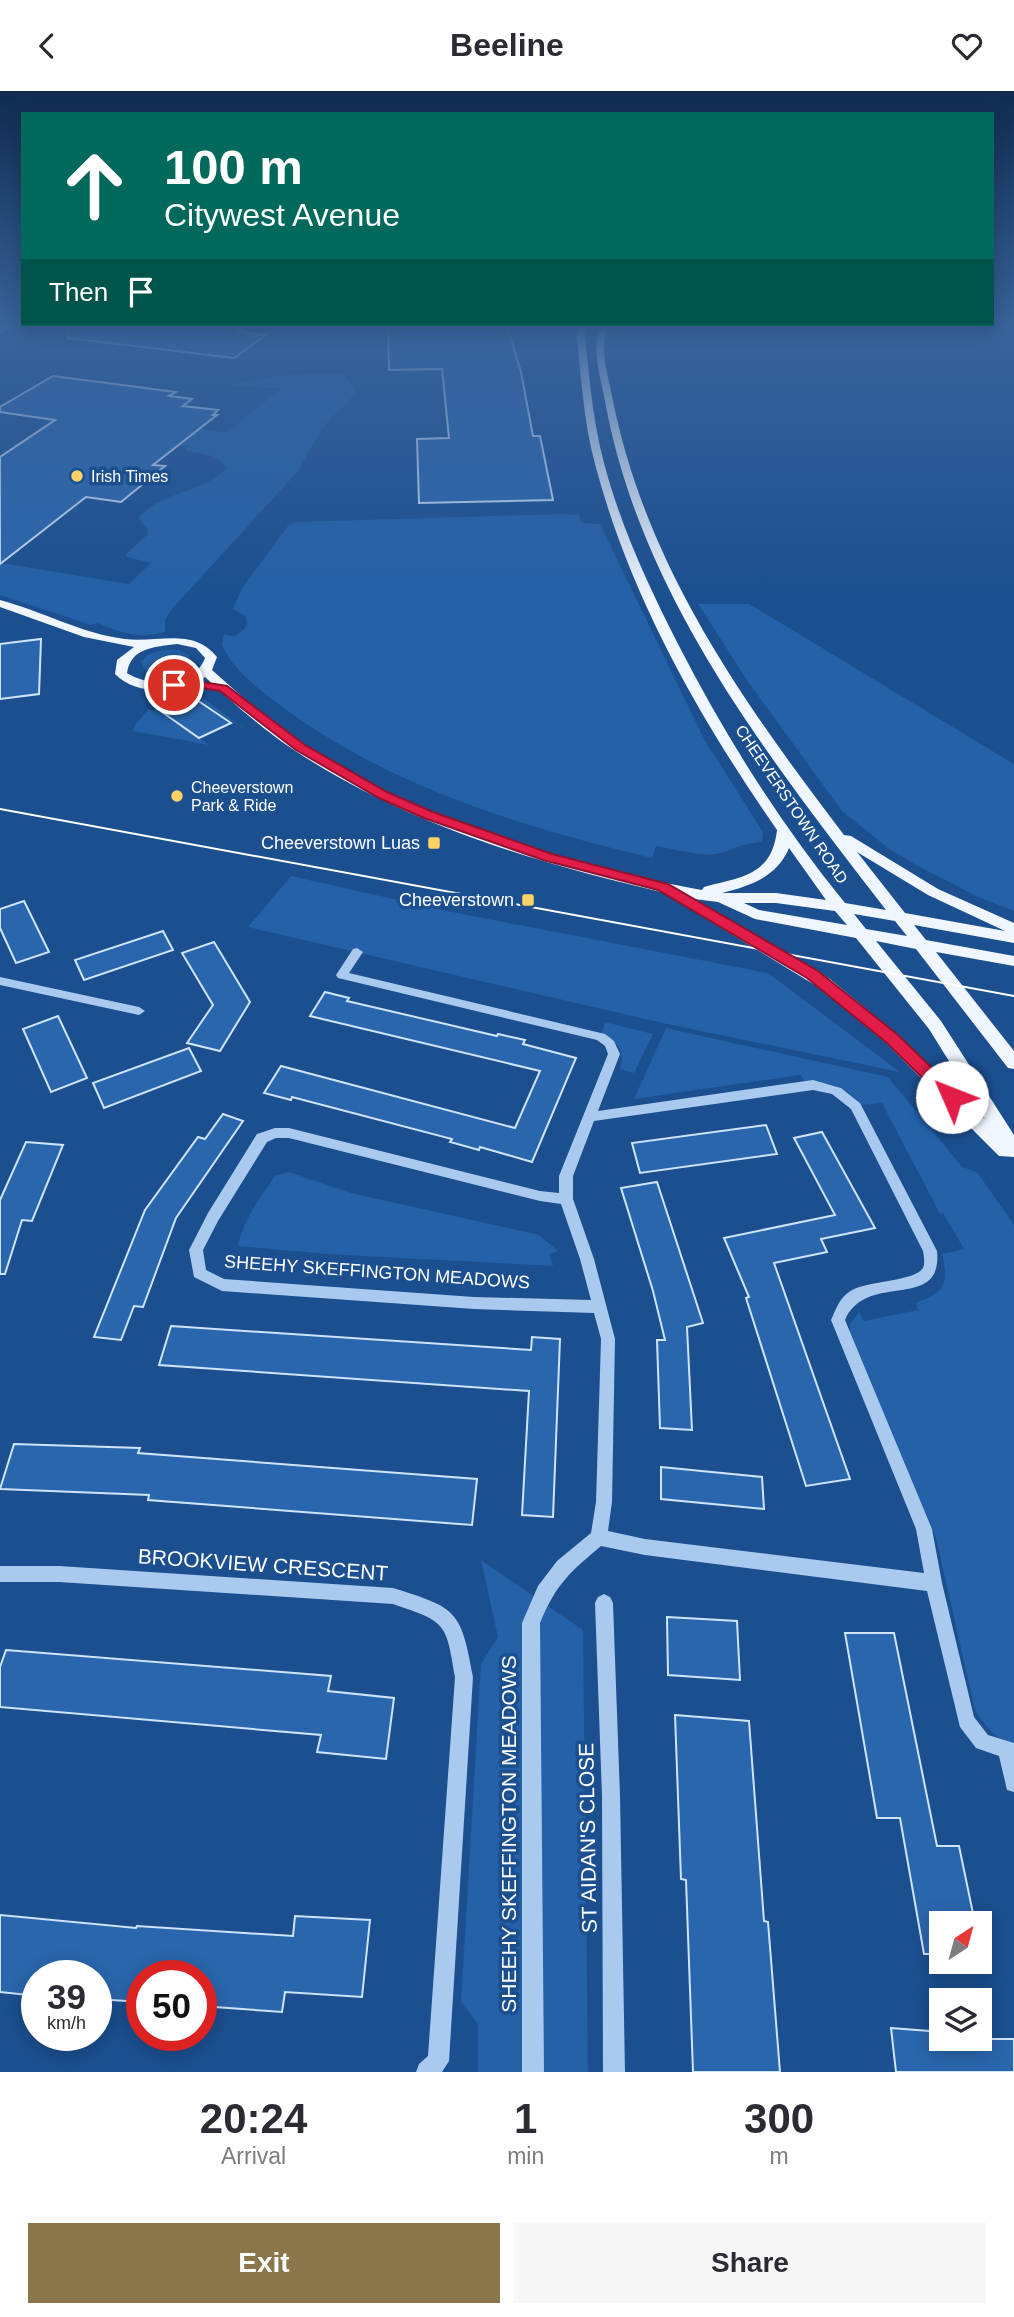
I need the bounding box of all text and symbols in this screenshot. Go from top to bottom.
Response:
icon: back [28,27,66,65]
text: Beeline [450,27,564,63]
icon: heart [948,27,986,65]
icon: ahead [49,140,140,231]
text: 100 m [164,140,303,194]
text: Citywest Avenue [164,197,400,233]
icon: arrive [122,273,160,311]
text: Then [49,277,108,307]
marker: Irish Times [69,468,85,484]
place label: Irish Times [91,468,168,485]
pin [144,655,204,715]
icon: arrive [155,666,193,704]
street label: CHEEVERSTOWN ROAD [732,722,851,887]
place label: Cheeverstown Park & Ride [191,779,293,814]
marker: Cheeverstown Park & Ride [169,788,185,804]
place label: Cheeverstown Luas [261,833,420,853]
marker: Cheeverstown Luas [426,835,442,851]
place label: Cheeverstown [399,890,514,910]
marker: Cheeverstown [520,892,536,908]
position arrow [915,1060,989,1134]
street label: SHEEHY SKEFFINGTON MEADOWS [223,1251,531,1293]
street label: BROOKVIEW CRESCENT [137,1544,389,1585]
street label: SHEEHY SKEFFINGTON MEADOWS [497,1655,520,2013]
street label: ST AIDAN'S CLOSE [574,1743,601,1933]
north arrow [929,1911,992,1974]
map controls [929,1911,992,2051]
speed limit sign: 50 [126,1960,217,2051]
text: 39 [47,1977,86,2016]
button: layers [929,1988,992,2051]
text: km/h [47,2013,86,2033]
text: 20:24 [200,2095,307,2142]
text: 1 [514,2095,537,2142]
text: 300 [744,2095,814,2142]
text: Arrival [221,2143,286,2169]
text: min [507,2143,544,2169]
text: m [770,2143,789,2169]
button: Exit [28,2223,500,2303]
button: Share [514,2223,986,2303]

